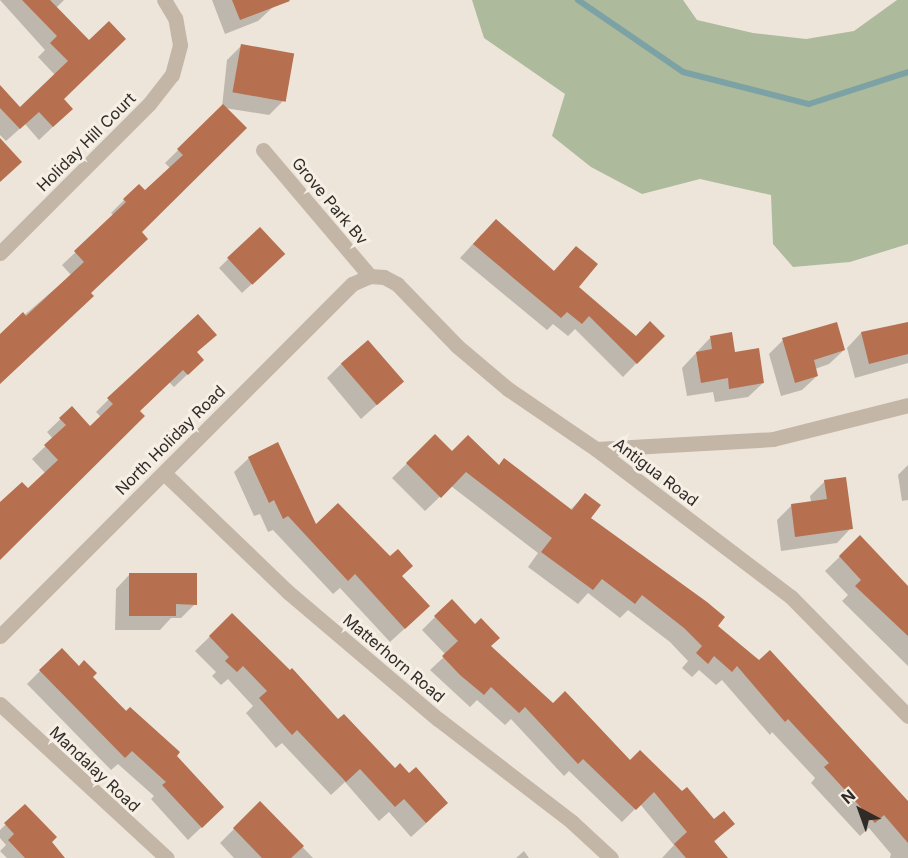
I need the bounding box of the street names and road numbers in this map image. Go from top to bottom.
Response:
street label: Holiday Hill Court [33,89,139,195]
street label: Grove Park Bv [288,154,372,248]
street label: North Holiday Road [111,381,229,499]
street label: Antigua Road [610,434,702,510]
street label: Matterhorn Road [339,610,449,706]
street label: Mandalay Road [46,722,144,816]

